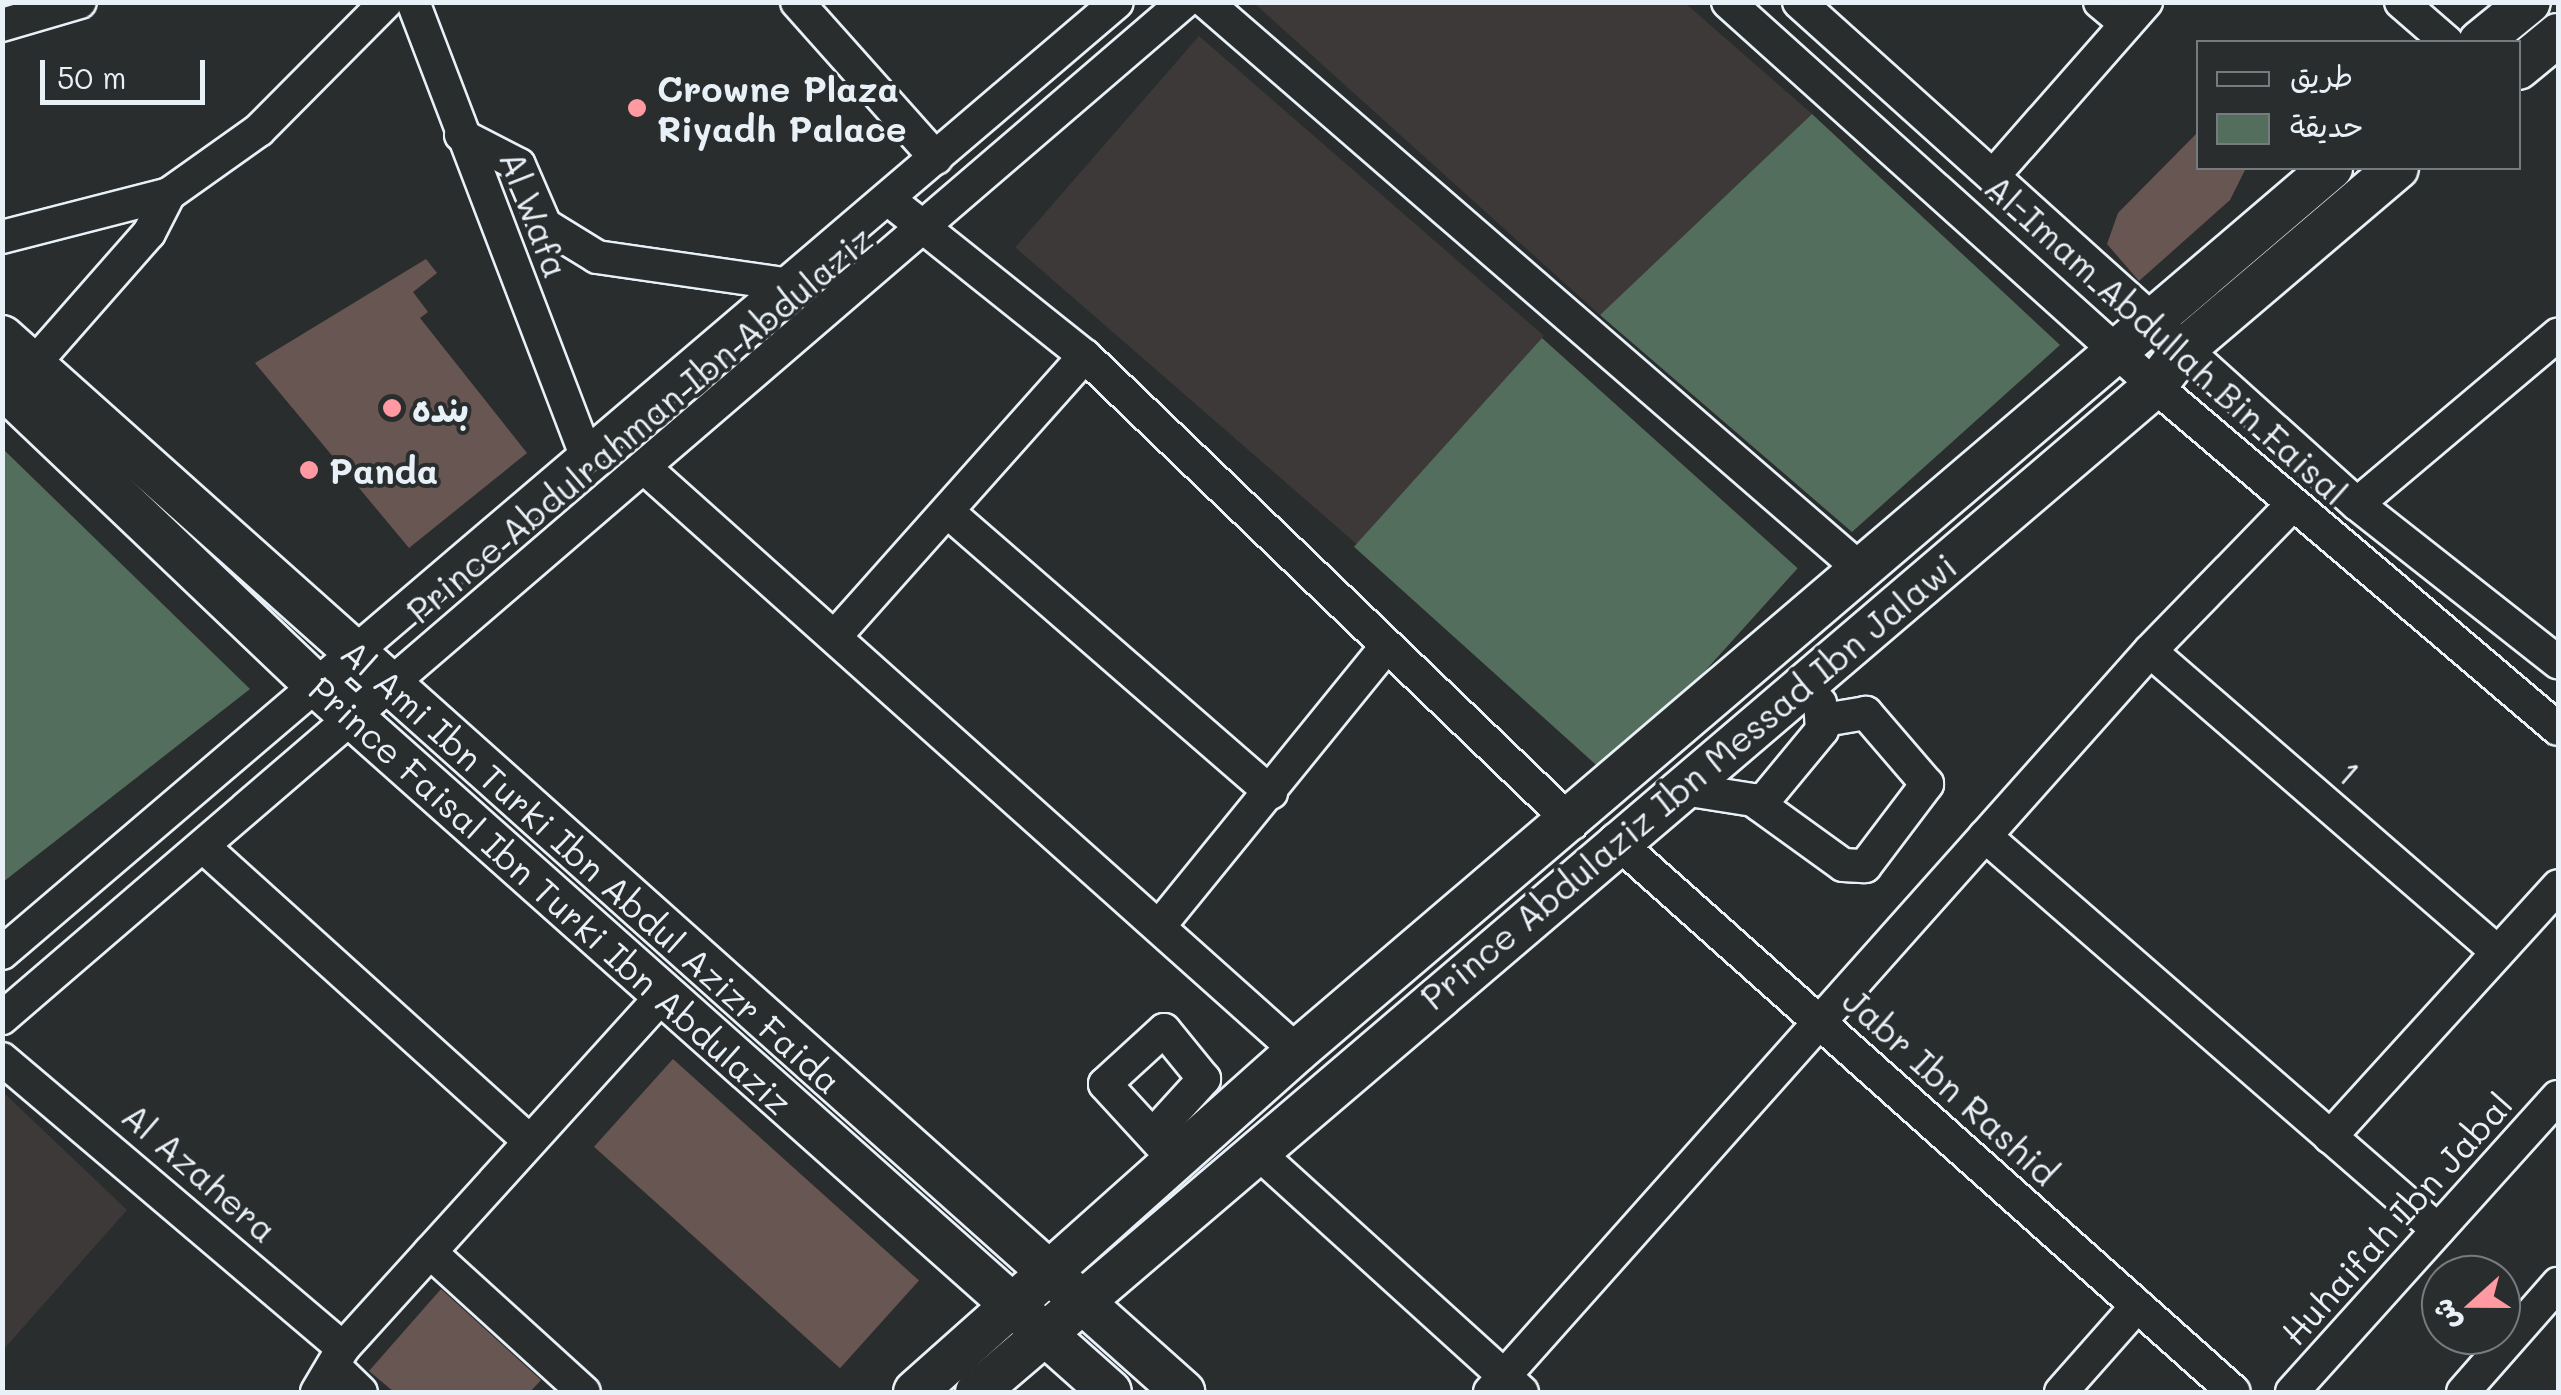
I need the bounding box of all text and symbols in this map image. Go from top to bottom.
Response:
scale bar [45,40,210,102]
legend [2196,40,2521,170]
text: طريق [2290,55,2353,95]
text: 50 m [57,57,127,97]
place label: Crowne Plaza Riyadh Palace [657,67,907,149]
marker: Crowne Plaza Riyadh Palace [626,97,648,119]
text: حديقة [2290,105,2364,145]
street label: Al Wafa [492,145,578,283]
street label: Al-Imam Abdullah Bin Faisal [1977,165,2357,513]
street label: Prince Abdulrahman Ibn Abdulaziz [398,217,880,631]
place label: بنده [412,387,469,429]
marker: بنده [381,397,403,419]
place label: Panda [329,449,438,491]
marker: Panda [298,459,320,481]
street label: Prince Abdulaziz Ibn Messad Ibn Jalawi [1412,544,1964,1018]
street label: Al Ami Ibn Turki Ibn Abdul Azizr Faida [333,630,851,1102]
street label: Prince Faisal Ibn Turki Ibn Abdulaziz [301,667,801,1123]
street label: 1 [2330,751,2370,793]
street label: Jabr Ibn Rashid [1835,979,2067,1193]
street label: Huhaifah Ibn Jabal [2272,1083,2520,1353]
street label: Al Azahera [114,1094,286,1250]
north arrow [2421,1255,2521,1355]
text: ش [2423,1294,2467,1336]

